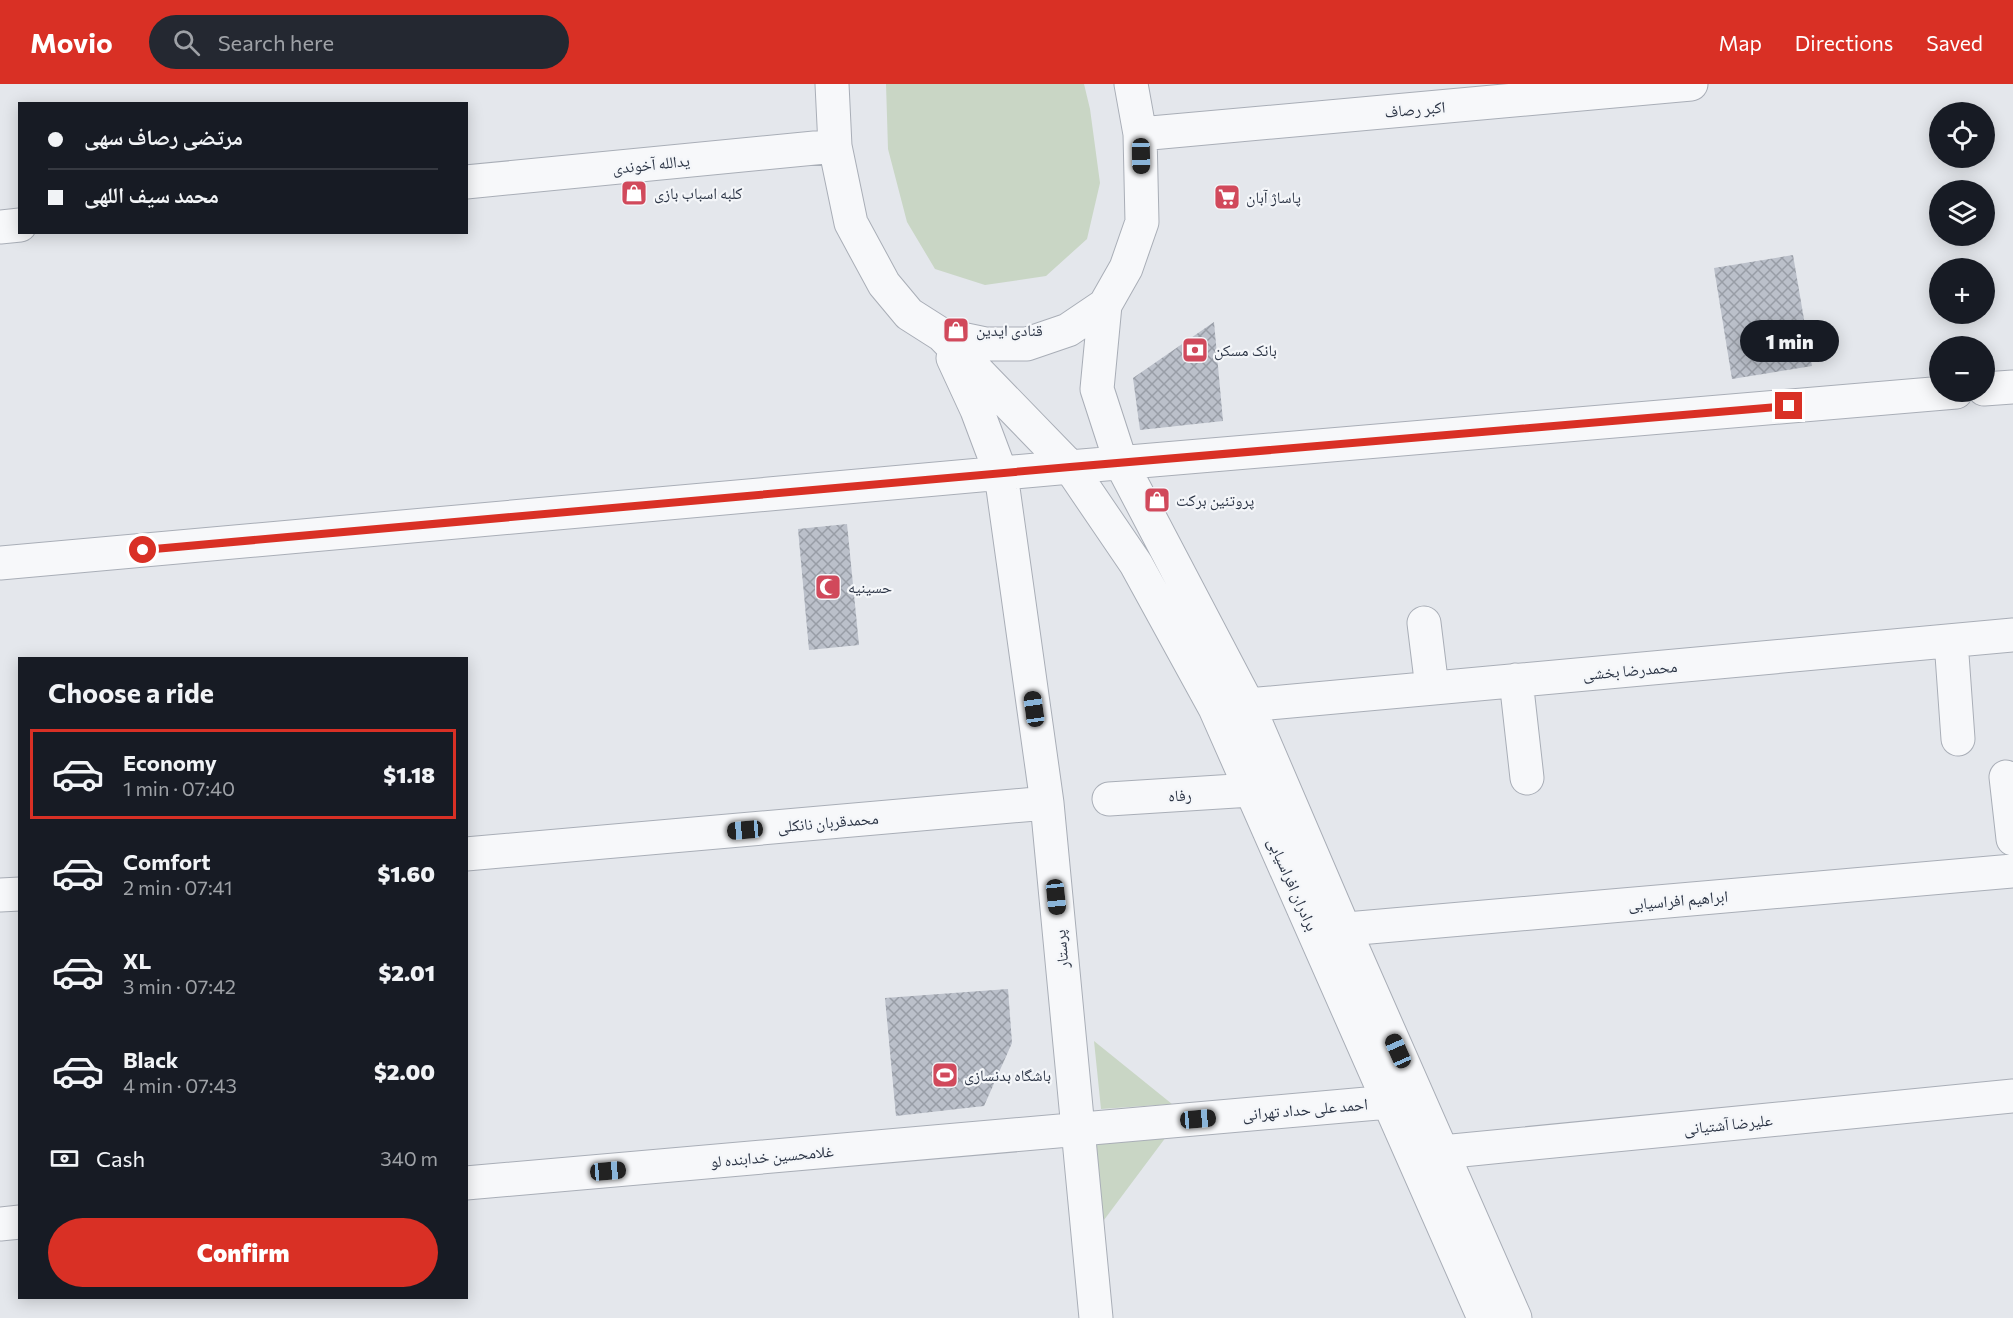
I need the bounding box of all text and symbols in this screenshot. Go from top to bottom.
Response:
search box [149,15,569,69]
text: Movio [30,25,113,59]
icon: search [170,26,203,59]
text: Search here [218,29,334,56]
text: Map [1719,30,1762,55]
text: Directions [1795,30,1893,55]
text: Saved [1926,30,1983,55]
street label: اکبر رصاف [1384,96,1446,122]
map controls [1929,102,1995,402]
button: locate [1929,102,1995,168]
text: مرتضی رصاف سهی [84,123,243,150]
car [1132,138,1150,174]
street label: یدالله آخوندی [611,150,691,179]
shop icon: کلبه اسباب بازی [619,178,649,208]
button: layers [1929,180,1995,246]
text: محمد سیف اللهی [84,181,219,208]
supermarket icon: پاساژ آبان [1212,182,1242,212]
place label: کلبه اسباب بازی [654,183,743,204]
place label: پاساژ آبان [1246,187,1301,208]
button: + [1929,258,1995,324]
shop icon: قنادی ایدین [941,315,971,345]
callout: 1 min [1740,319,1838,361]
place label: قنادی ایدین [976,320,1043,341]
text: 1 min [1765,329,1814,353]
bank icon: بانک مسکن [1180,335,1210,365]
button: − [1929,336,1995,402]
place label: بانک مسکن [1214,340,1277,361]
route end [1775,392,1802,419]
shop icon: پروتئین برکت [1142,485,1172,515]
place label: پروتئین برکت [1176,490,1255,511]
route start [129,536,156,563]
mosque icon: حسینیه [813,572,843,602]
place label: حسینیه [848,577,892,596]
street label: محمدرضا بخشی [1582,656,1678,685]
text: Choose a ride [48,676,214,709]
car [1023,690,1045,728]
icon: car [51,747,105,801]
text: Economy [123,749,217,776]
text: $1.18 [383,761,435,788]
text: 1 min · 07:40 [123,776,235,800]
street label: رفاه [1168,784,1192,806]
street label: محمدقربان نانکلی [777,808,879,837]
car [726,819,764,841]
street label: برادران افراسیابی [1263,834,1323,934]
icon: car [51,846,105,900]
text: Comfort [123,848,211,875]
text: $1.60 [378,860,435,887]
text: 2 min · 07:41 [123,875,233,899]
car [1045,878,1067,916]
street label: ابراهیم افراسیابی [1627,886,1729,915]
street label: پرستار [1049,929,1073,970]
icon: car [51,945,105,999]
text: XL [123,947,151,974]
text: $2.01 [379,959,435,986]
text: 3 min · 07:42 [123,974,236,998]
car [1382,1031,1414,1071]
icon: car [51,1044,105,1098]
text: Black [123,1046,178,1073]
text: $2.00 [374,1058,435,1085]
sports icon: باشگاه بدنسازی [930,1060,960,1090]
place label: باشگاه بدنسازی [964,1065,1051,1086]
text: 4 min · 07:43 [123,1073,237,1097]
street label: احمد علی حداد تهرانی [1241,1094,1369,1125]
car [1179,1108,1217,1130]
street label: علیرضا آشتیانی [1683,1109,1774,1140]
street label: غلامحسین خدابنده لو [710,1141,834,1172]
icon: cash [48,1142,81,1175]
text: Cash [96,1145,145,1172]
text: 340 m [380,1146,438,1170]
car [589,1160,627,1182]
button: Confirm [48,1218,438,1287]

